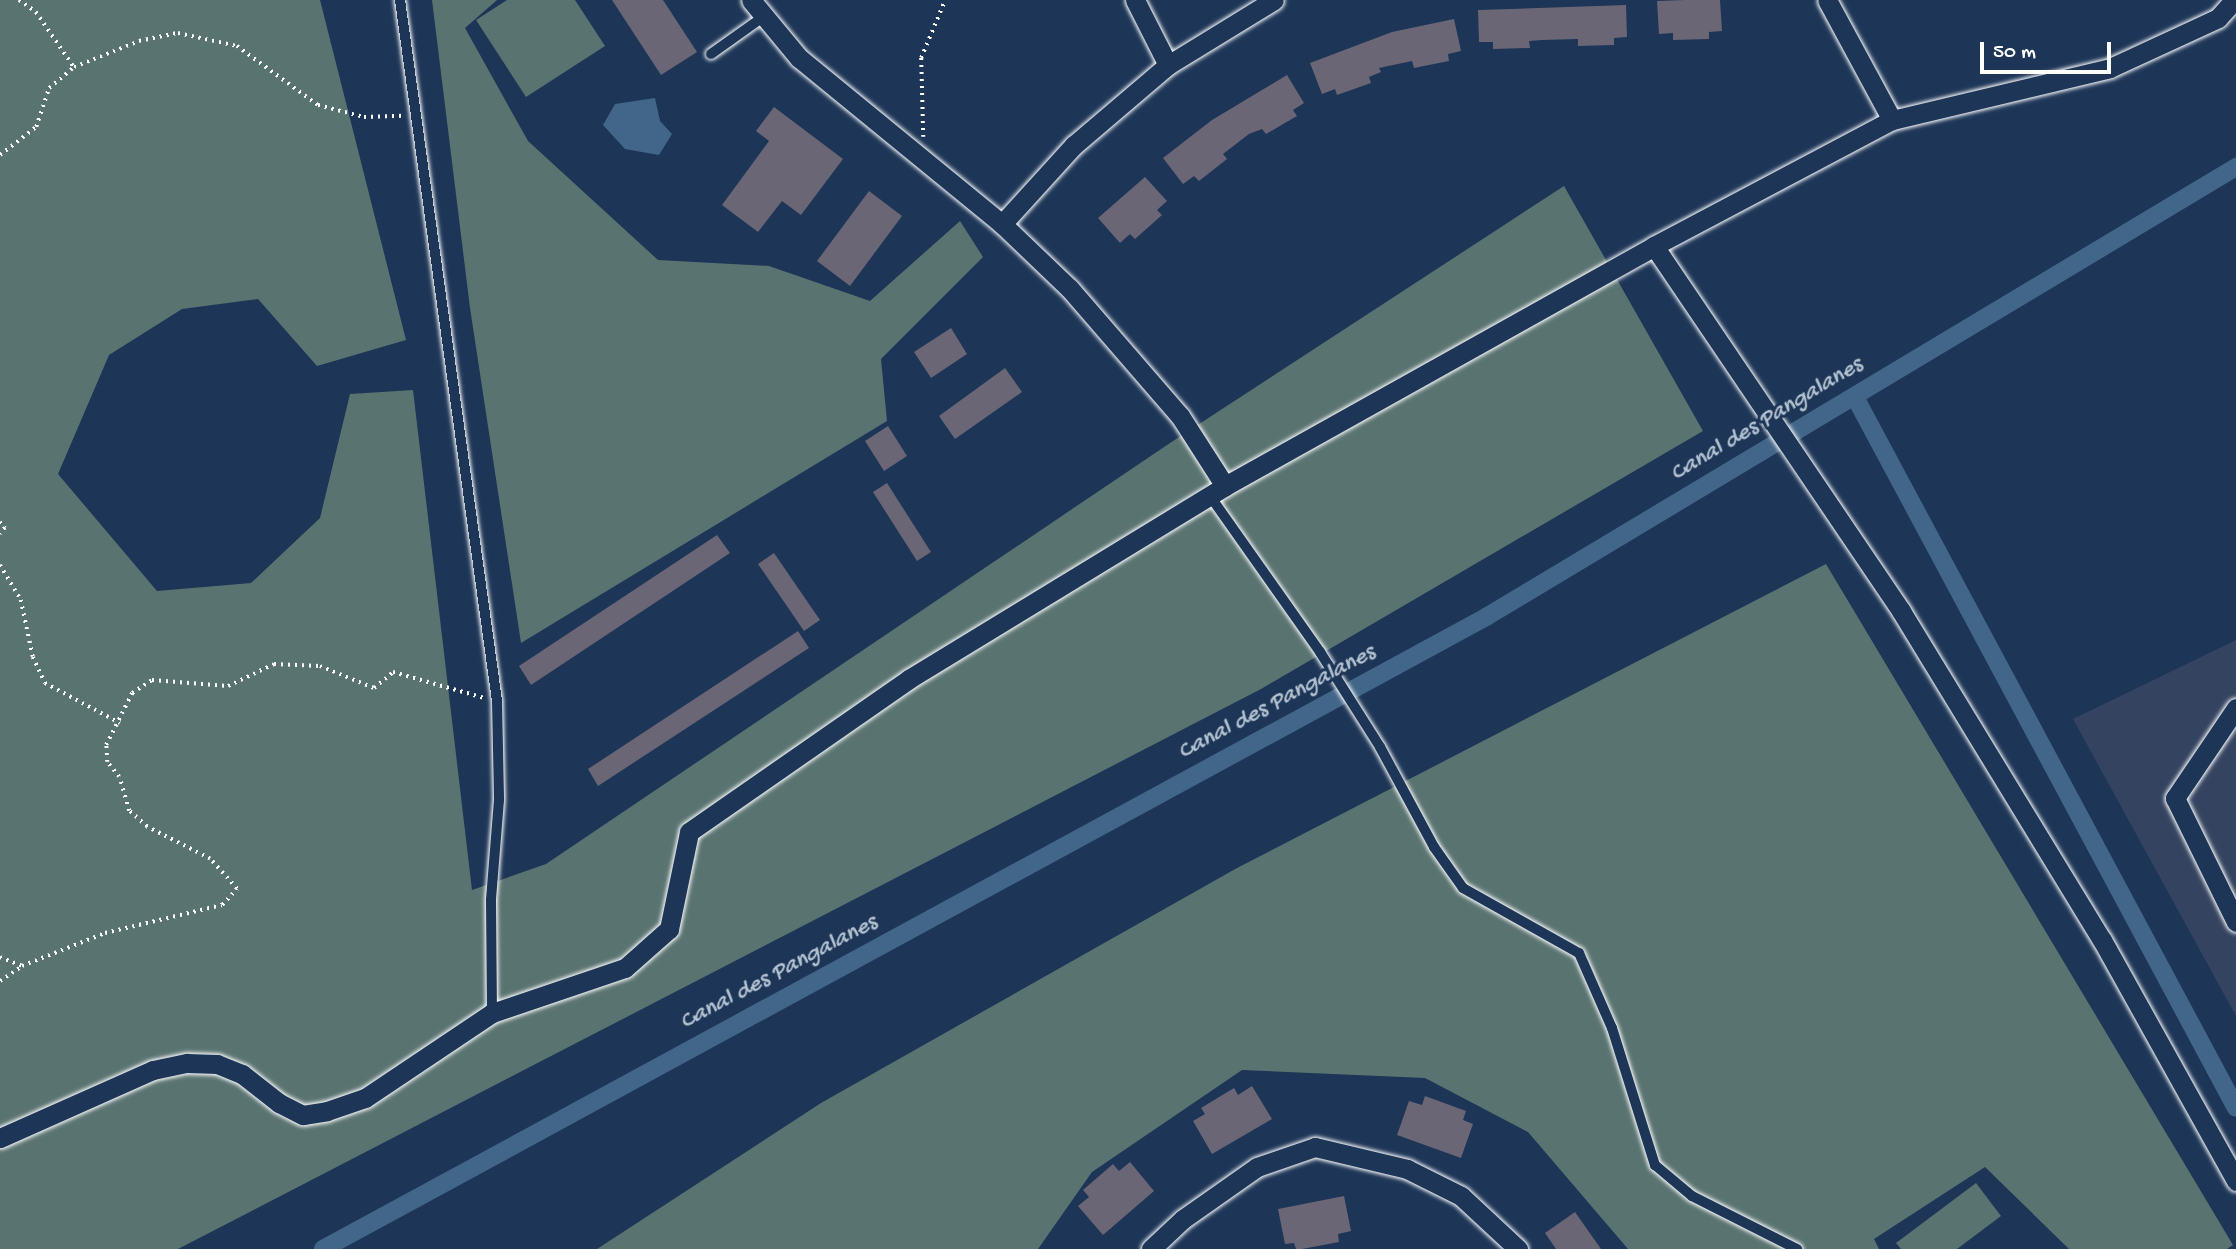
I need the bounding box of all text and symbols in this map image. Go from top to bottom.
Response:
scale bar [1984,28,2115,72]
text: 50 m [1993,41,2036,66]
water label: Canal des Pangalanes [1666,351,1868,489]
water label: Canal des Pangalanes [1173,639,1381,767]
water label: Canal des Pangalanes [675,909,883,1037]

